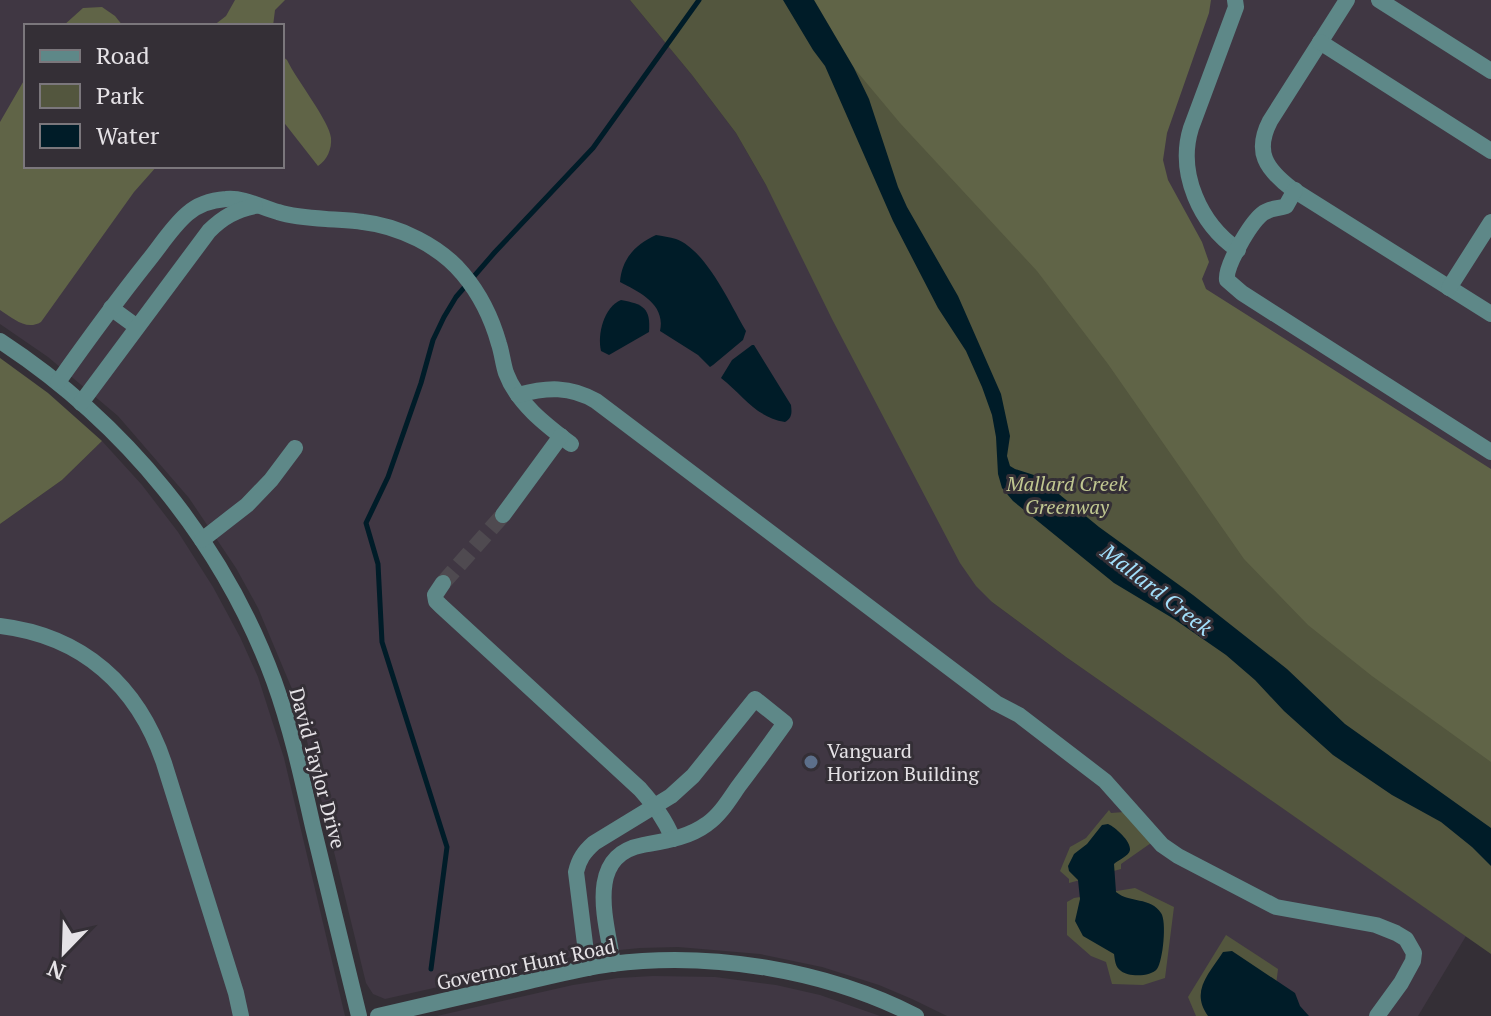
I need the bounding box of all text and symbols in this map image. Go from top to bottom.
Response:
legend [24,24,284,168]
text: Road [96,39,150,71]
text: Park [96,79,145,111]
text: Water [96,119,160,151]
park label: Mallard Creek Greenway [1005,470,1128,520]
water label: Mallard Creek [1095,536,1219,642]
street label: David Taylor Drive [284,684,352,852]
place label: Vanguard Horizon Building [827,737,979,787]
marker: Vanguard Horizon Building [802,753,820,771]
north arrow [24,912,104,992]
street label: Governor Hunt Road [434,932,618,996]
text: N [42,954,69,987]

